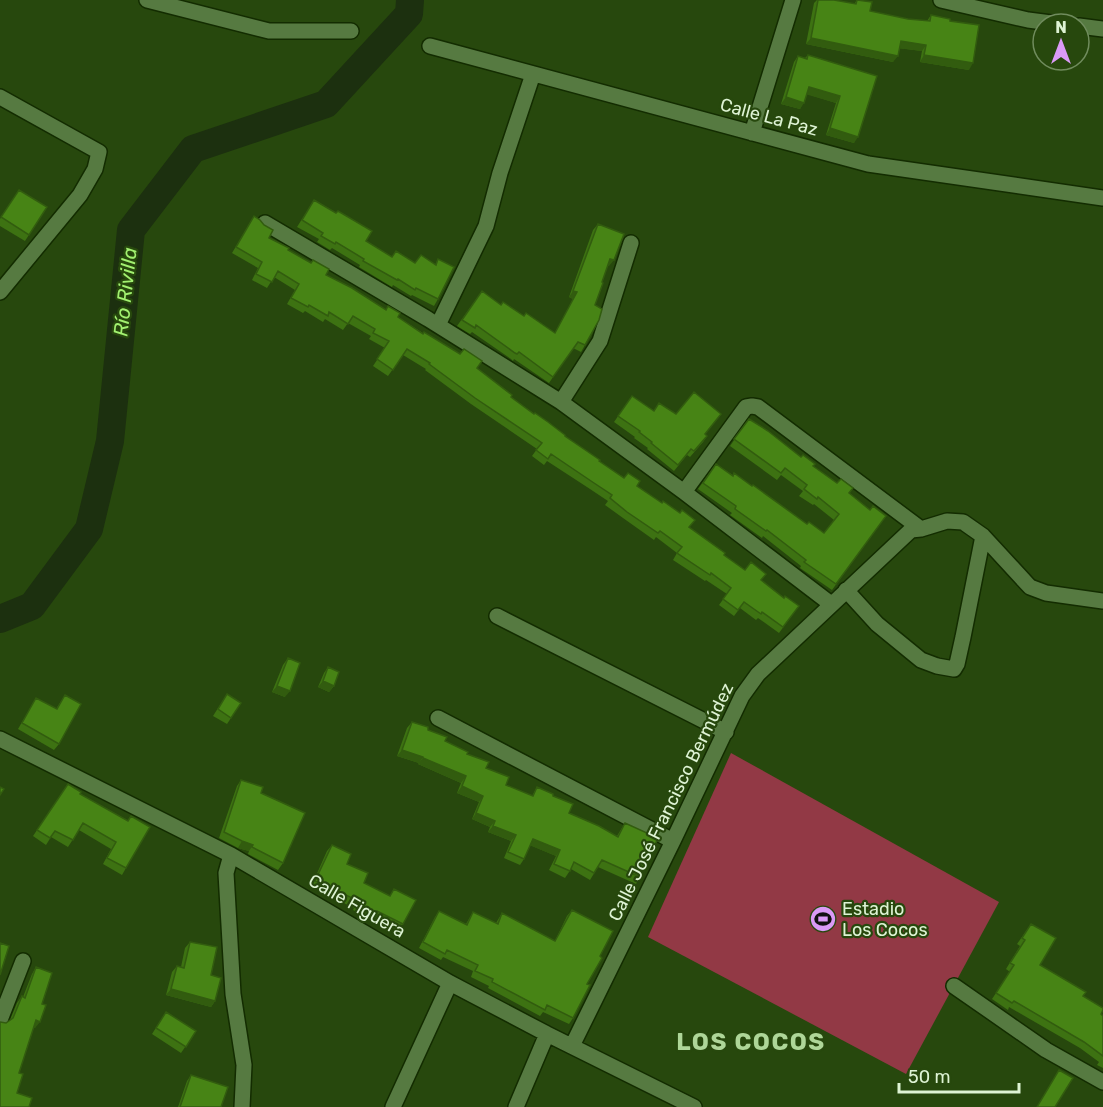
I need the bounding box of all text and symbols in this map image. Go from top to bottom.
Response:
north arrow [1031,12,1091,72]
text: N [1055,18,1067,37]
street label: Calle La Paz [718,93,820,141]
water label: Río Rivilla [108,246,142,338]
street label: Calle José Francisco Bermúdez [604,679,738,925]
street label: Calle Figuera [305,869,409,943]
place label: Estadio Los Cocos [842,898,928,941]
sports icon: Estadio Los Cocos [808,904,838,934]
district label: LOS COCOS [676,1028,826,1056]
scale bar [899,1056,1019,1094]
text: 50 m [908,1066,951,1088]

